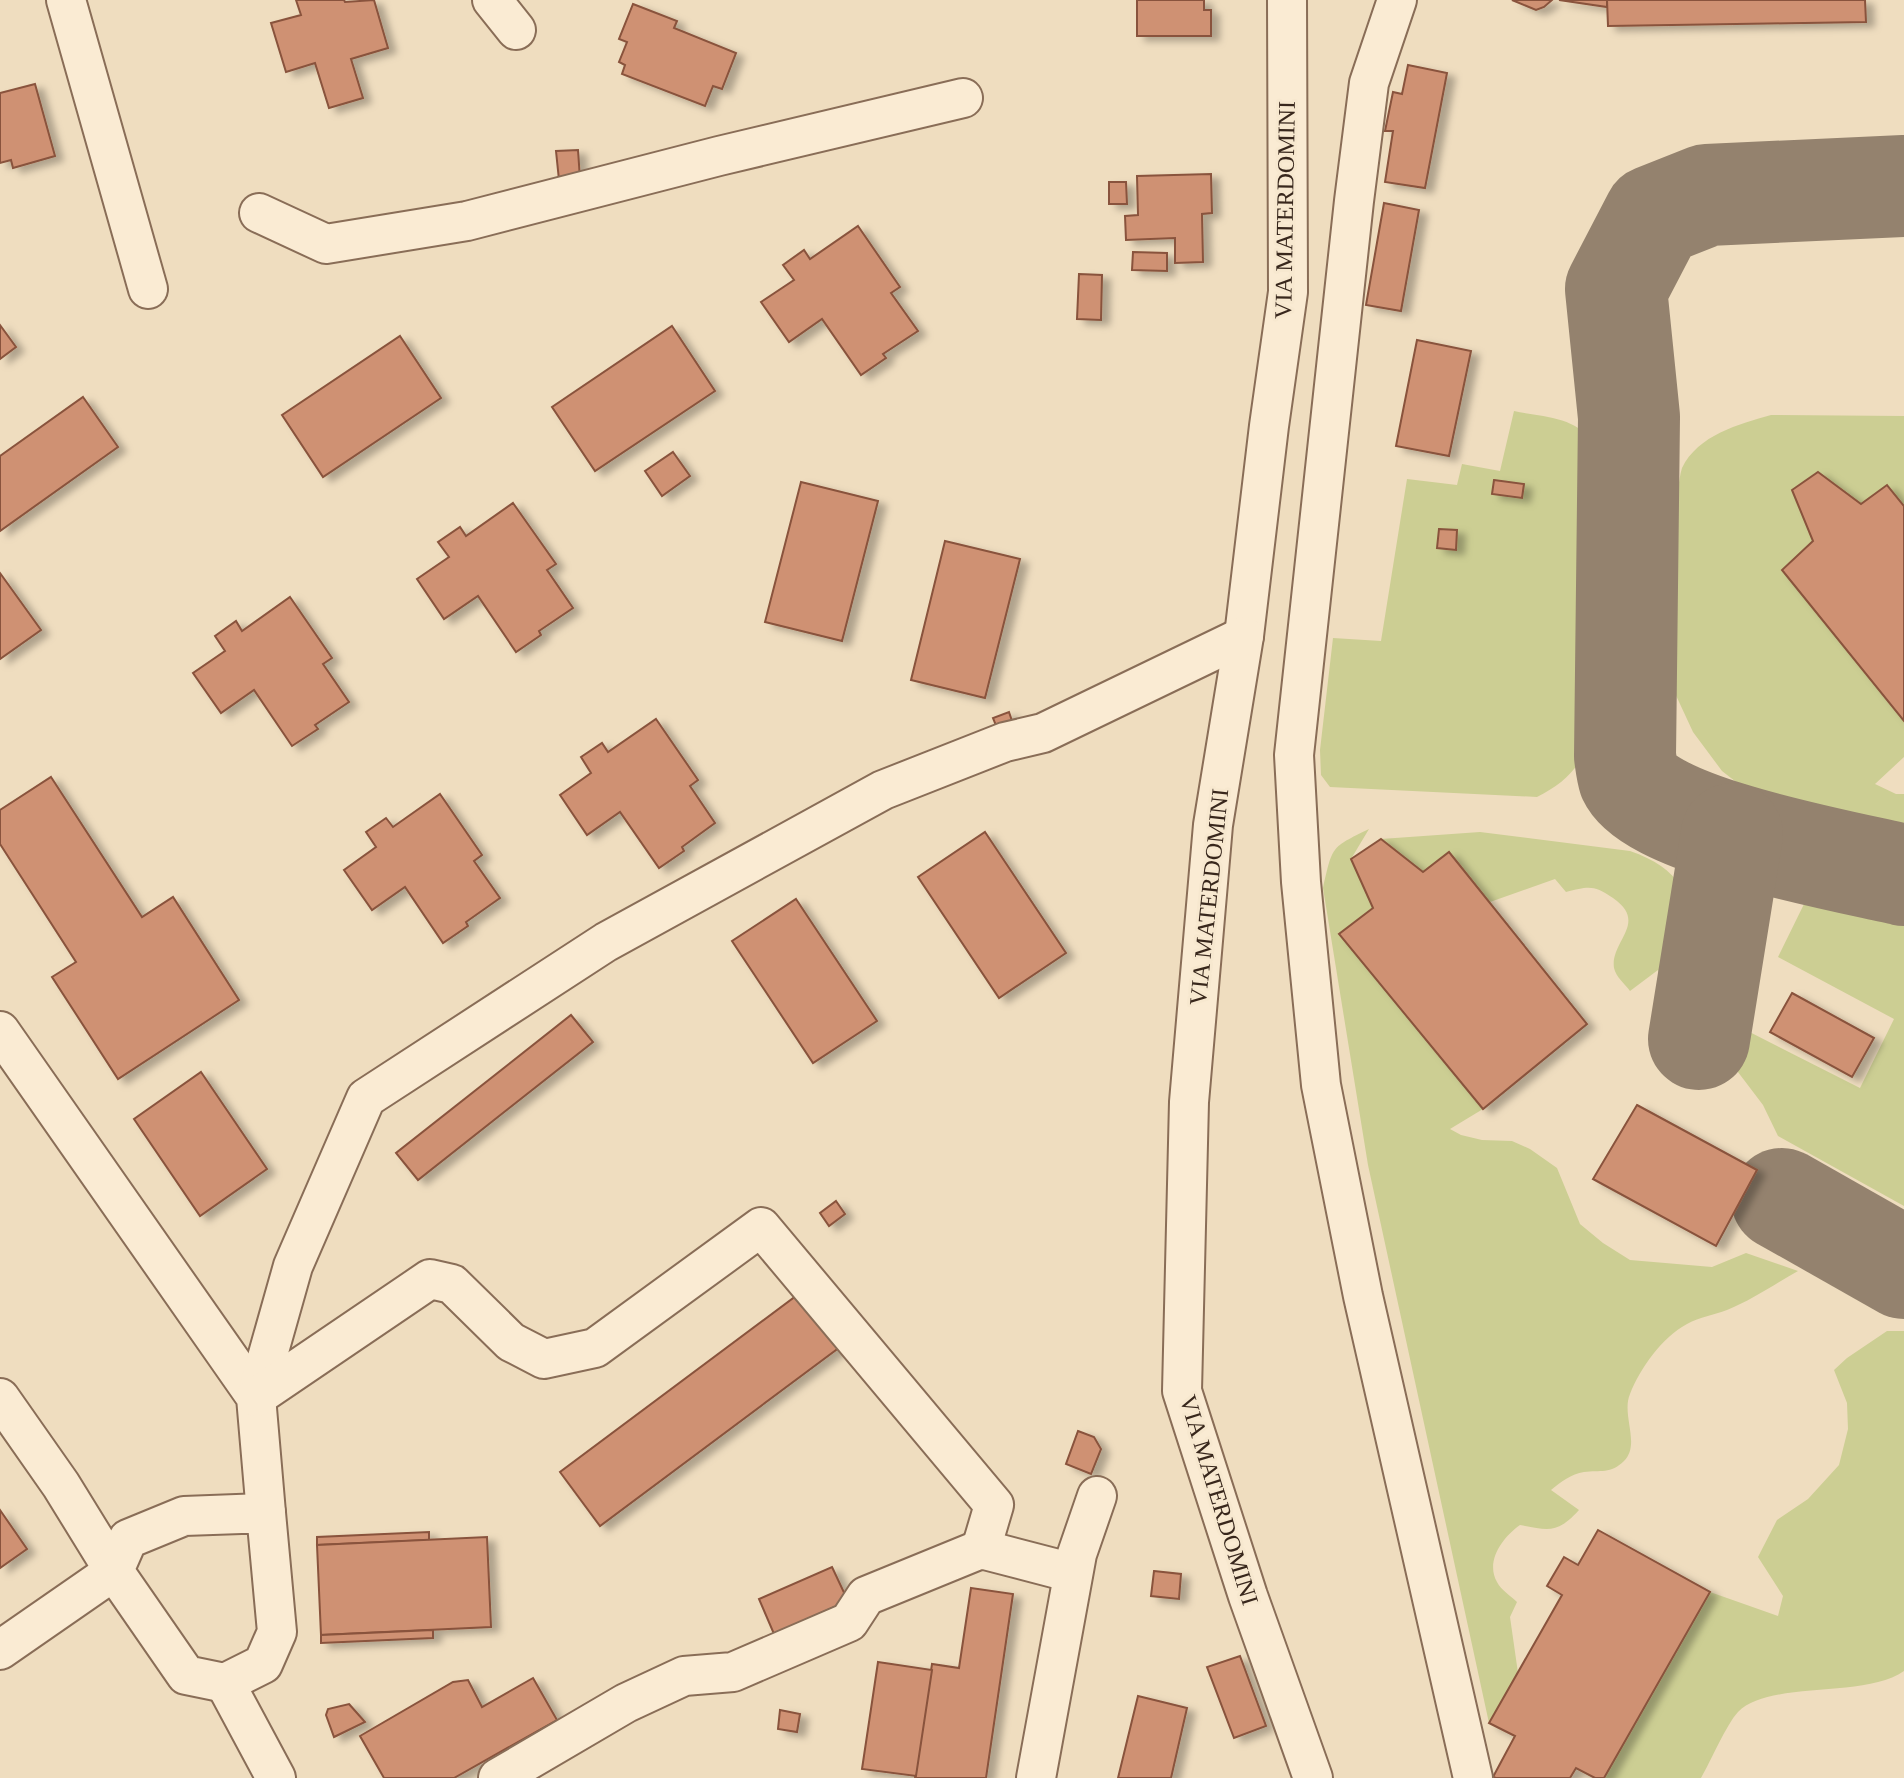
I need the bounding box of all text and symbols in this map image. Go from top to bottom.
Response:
street label: VIA MATERDOMINI [1270,101,1300,319]
street label: VIA MATERDOMINI [1185,787,1233,1007]
street label: VIA MATERDOMINI [1175,1392,1263,1608]

